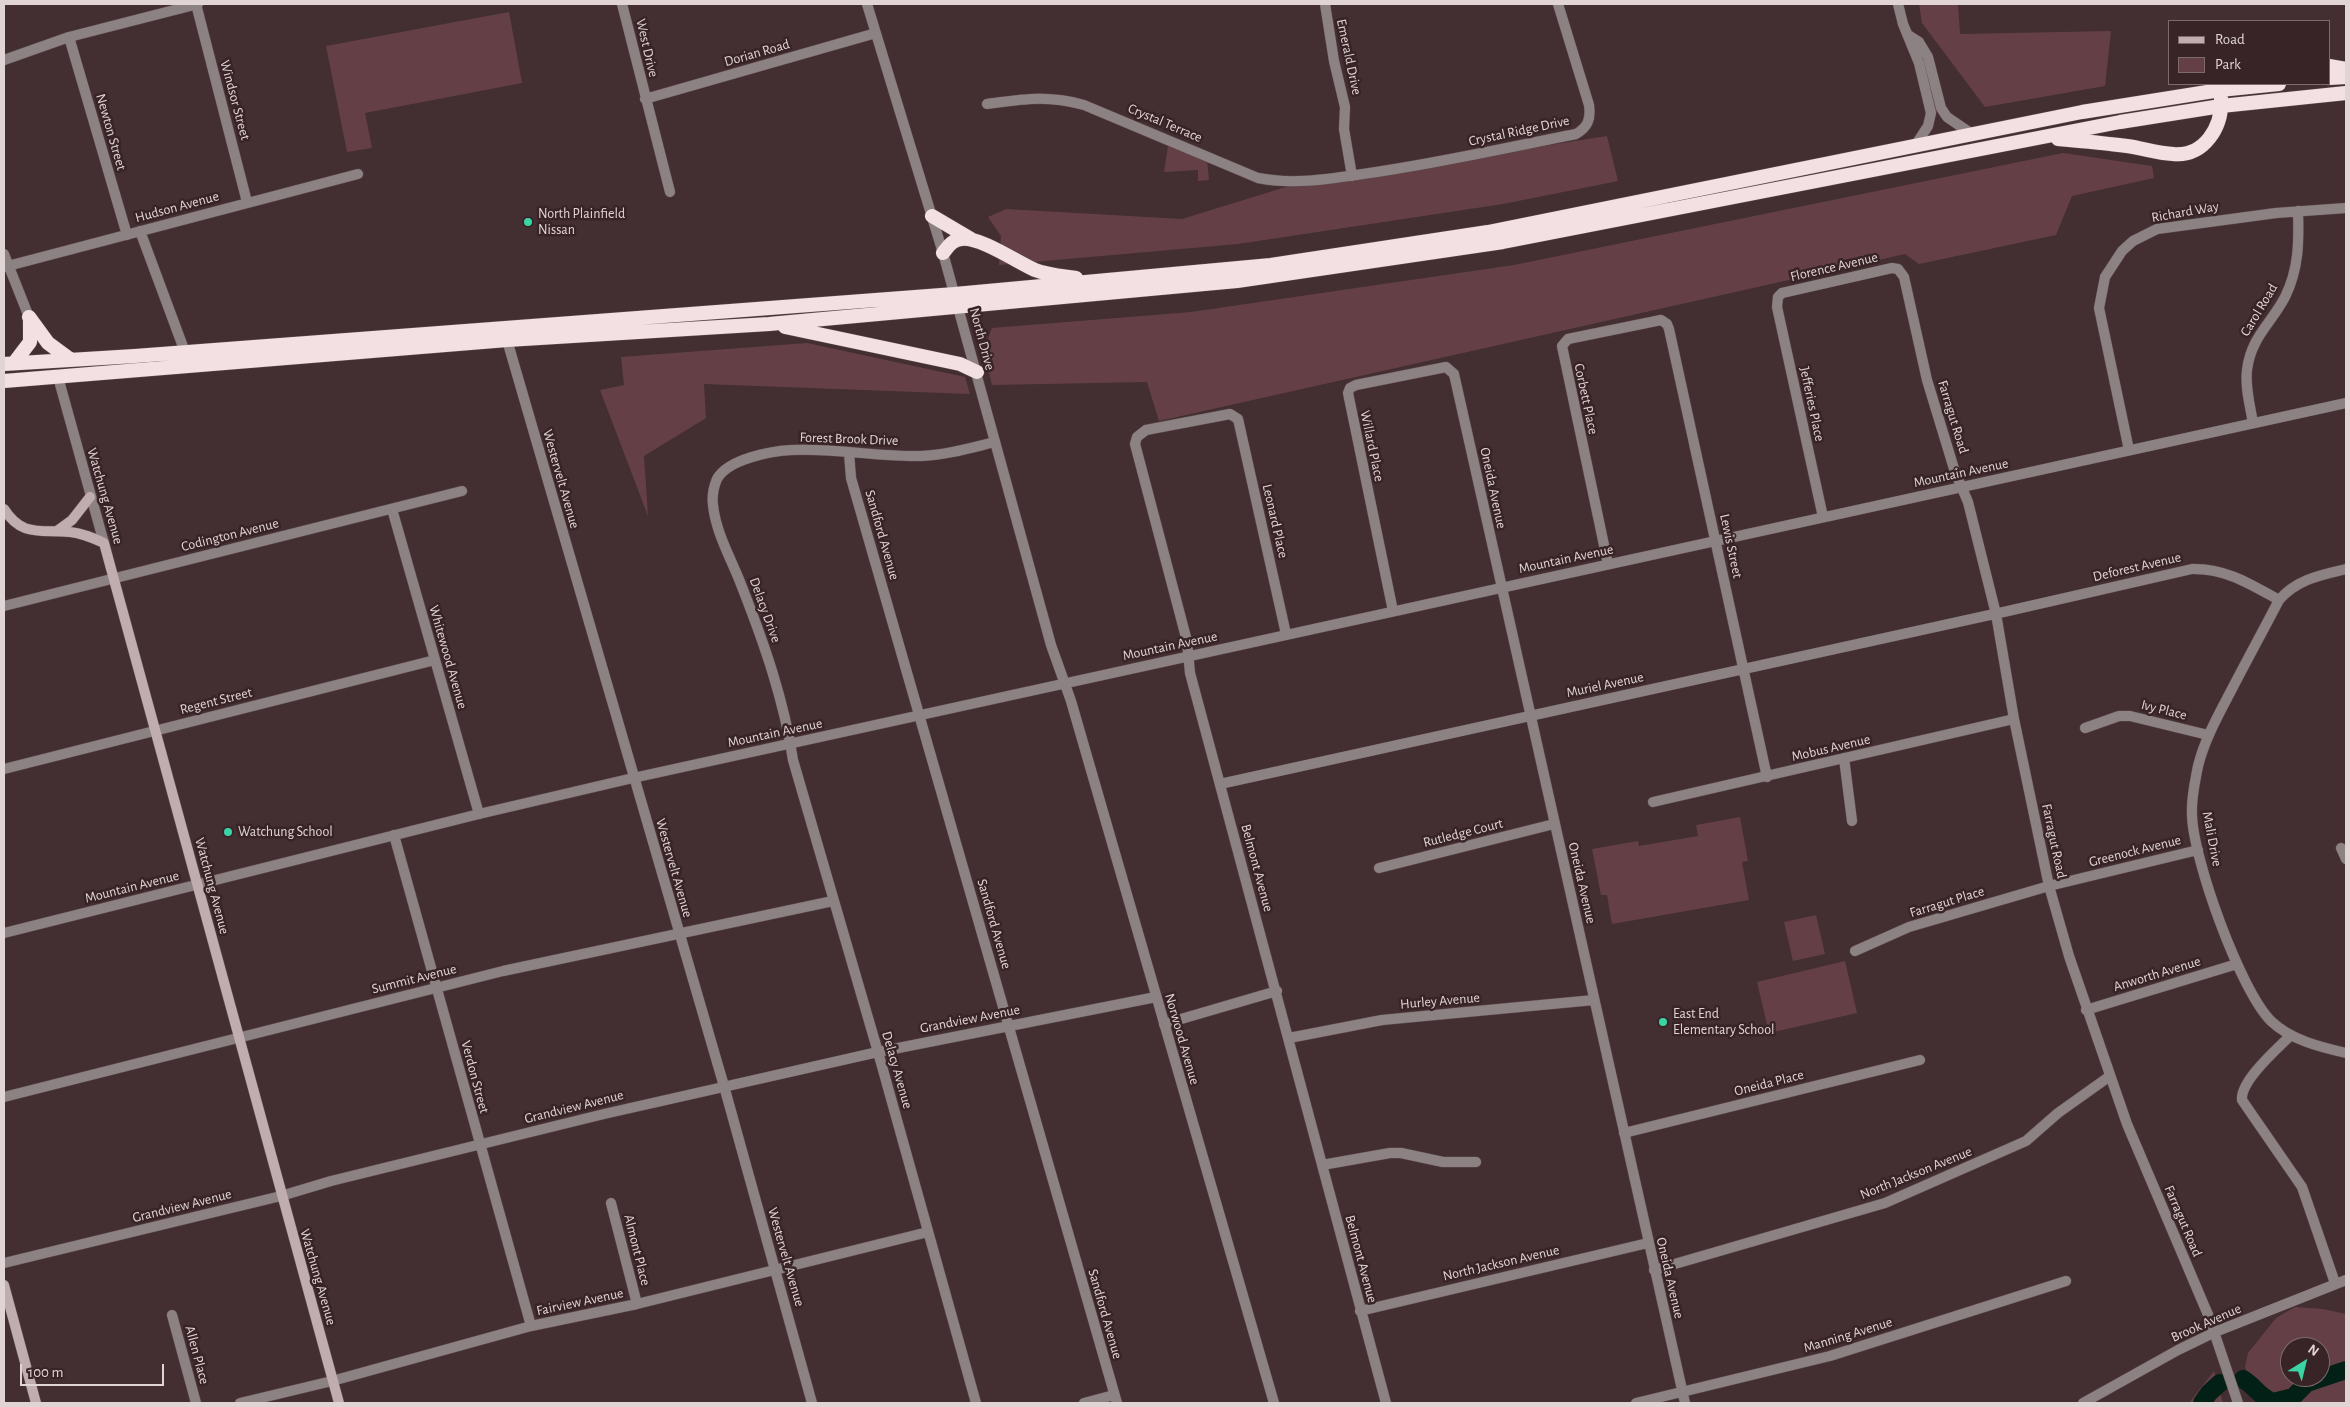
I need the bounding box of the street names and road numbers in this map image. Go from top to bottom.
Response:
street label: West Drive [632,17,662,79]
street label: Emerald Drive [1333,17,1365,97]
street label: Dorian Road [722,36,792,70]
street label: Windsor Street [216,58,254,142]
street label: Newton Street [92,92,130,172]
street label: Crystal Terrace [1125,100,1205,146]
street label: Crystal Ridge Drive [1467,112,1571,150]
street label: Hudson Avenue [133,188,221,226]
street label: Richard Way [2150,198,2220,226]
street label: Florence Avenue [1789,249,1879,285]
street label: Carol Road [2237,281,2281,339]
street label: North Drive [966,306,998,372]
street label: Corbett Place [1570,362,1602,436]
street label: Jefferies Place [1796,365,1828,443]
street label: Farragut Road [1934,378,1972,456]
street label: Willard Place [1356,409,1388,483]
street label: Westervelt Avenue [539,428,583,530]
street label: Forest Brook Drive [799,429,899,449]
street label: Watchung Avenue [83,446,127,546]
street label: Oneida Avenue [1476,446,1510,530]
street label: Mountain Avenue [1912,455,2010,491]
street label: Leonard Place [1258,482,1292,560]
street label: Sandford Avenue [861,488,903,582]
street label: Lewis Street [1716,512,1746,580]
street label: Codington Avenue [179,515,281,555]
street label: Mountain Avenue [1517,541,1615,577]
street label: Deforest Avenue [2091,549,2183,585]
street label: Delacy Drive [745,575,785,645]
street label: Whitewood Avenue [425,603,471,711]
street label: Mountain Avenue [1121,628,1219,664]
street label: Muriel Avenue [1565,669,1645,701]
street label: Regent Street [178,684,254,718]
street label: Ivy Place [2139,696,2189,724]
street label: Mountain Avenue [726,715,824,751]
street label: Mobus Avenue [1790,731,1872,765]
street label: Farragut Road [2038,802,2070,880]
street label: Mali Drive [2198,810,2226,868]
street label: Rutledge Court [1421,815,1505,851]
street label: Westervelt Avenue [652,817,696,919]
street label: Belmont Avenue [1237,822,1277,914]
street label: Greenock Avenue [2087,831,2183,871]
street label: Watchung Avenue [191,836,233,936]
street label: Oneida Avenue [1565,841,1599,925]
street label: Mountain Avenue [83,867,181,907]
street label: Sandford Avenue [973,877,1015,971]
street label: Farragut Place [1908,883,1986,921]
street label: Anworth Avenue [2111,953,2203,995]
street label: Summit Avenue [370,960,458,998]
street label: Hurley Avenue [1399,989,1481,1013]
street label: Norwood Avenue [1161,991,1203,1087]
street label: Grandview Avenue [919,1001,1021,1037]
street label: Delacy Avenue [878,1029,916,1111]
street label: Verdon Street [457,1039,493,1115]
street label: Oneida Place [1733,1066,1805,1100]
street label: Grandview Avenue [523,1087,625,1127]
street label: North Jackson Avenue [1858,1143,1974,1203]
street label: Farragut Road [2160,1183,2206,1259]
street label: Grandview Avenue [131,1186,233,1226]
street label: Westervelt Avenue [764,1206,808,1308]
street label: Almont Place [620,1213,654,1287]
street label: Belmont Avenue [1341,1213,1381,1305]
street label: Watchung Avenue [296,1227,340,1327]
street label: Oneida Avenue [1653,1236,1687,1320]
street label: North Jackson Avenue [1441,1241,1561,1285]
street label: Sandford Avenue [1084,1267,1126,1361]
street label: Fairview Avenue [535,1285,625,1319]
street label: Brook Avenue [2168,1300,2244,1346]
street label: Manning Avenue [1802,1314,1894,1356]
street label: Allen Place [181,1324,213,1386]

